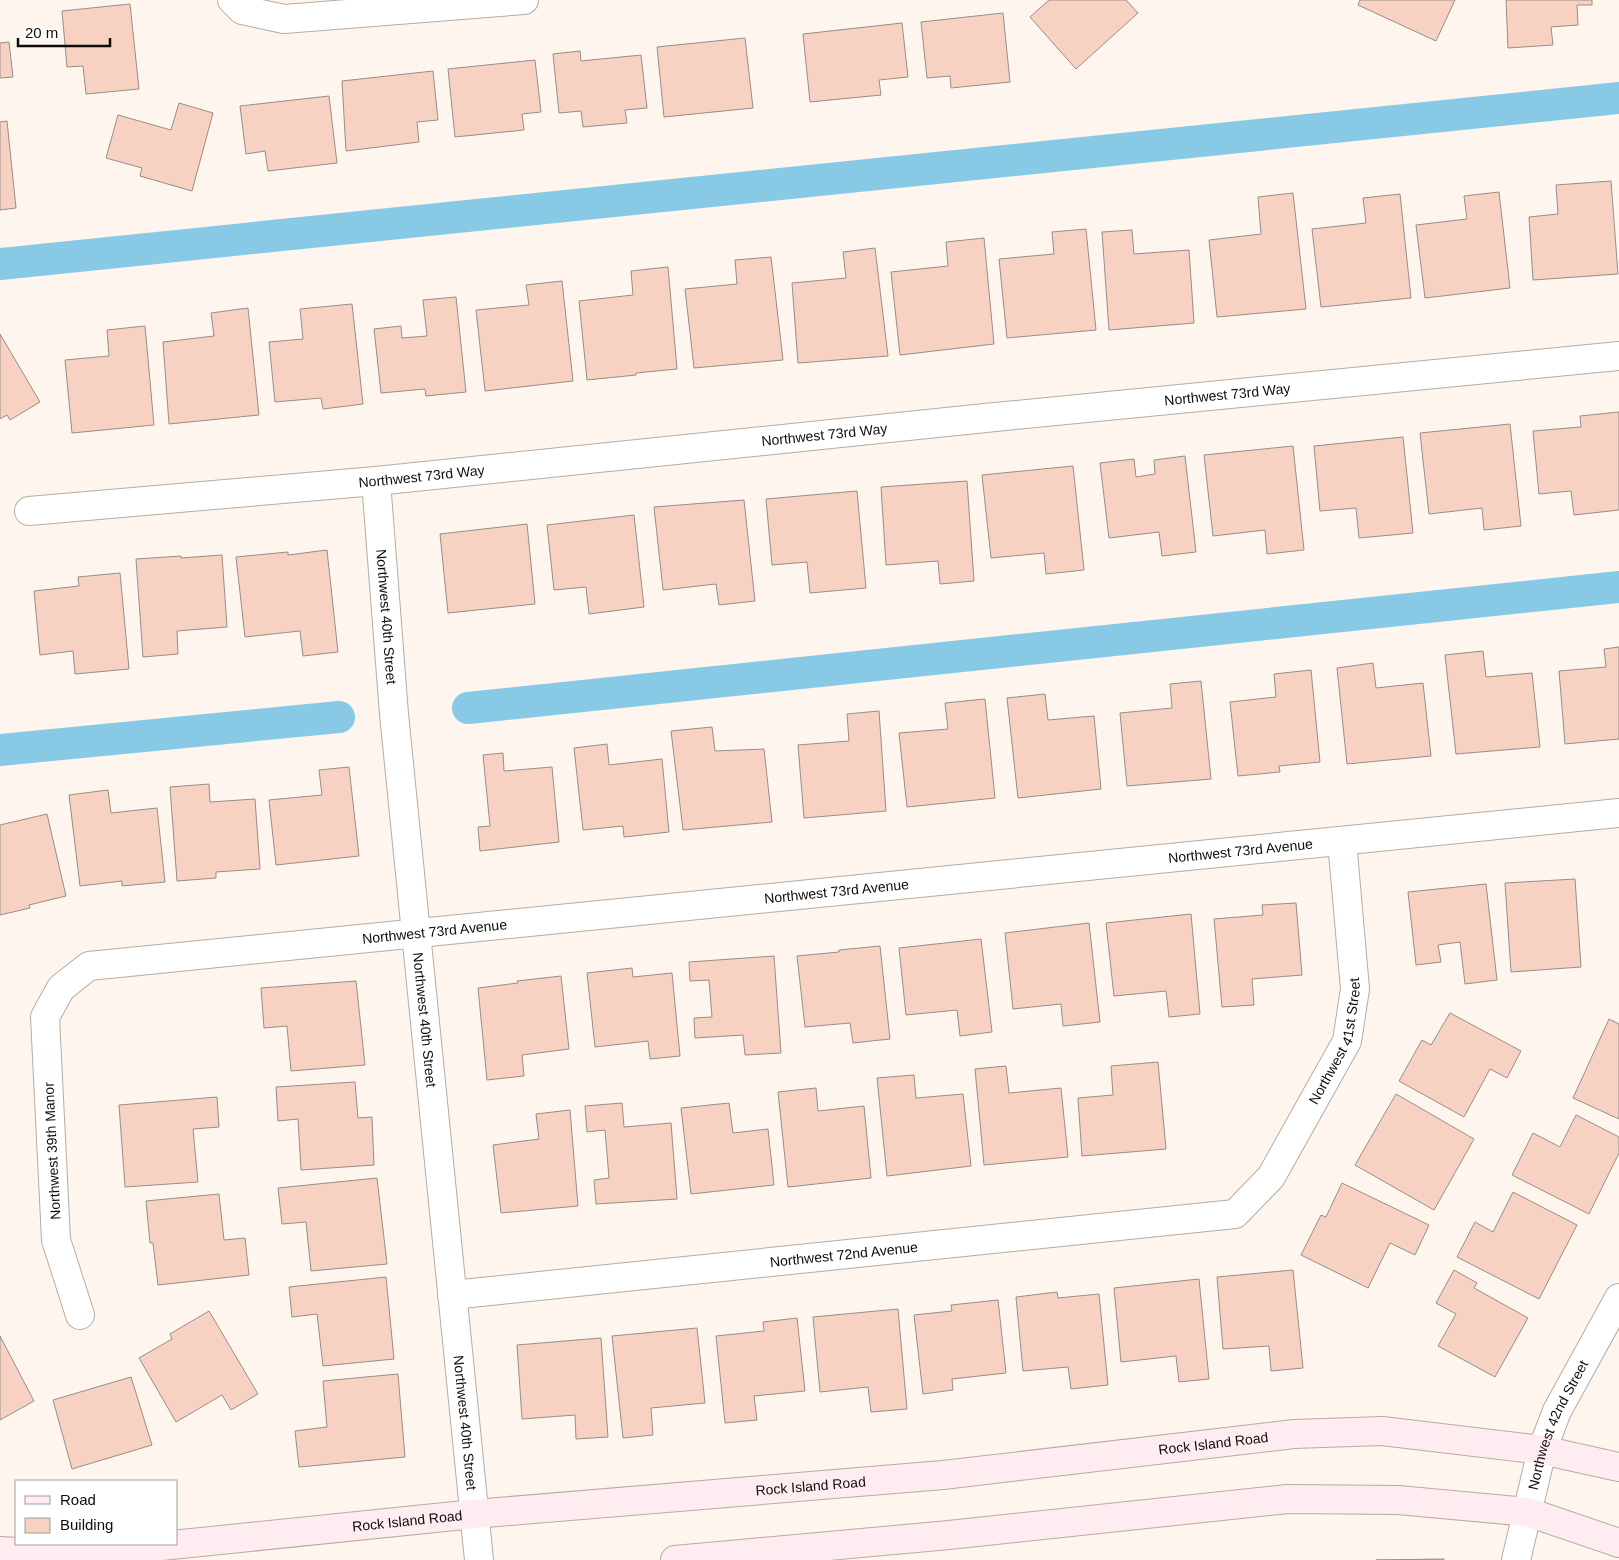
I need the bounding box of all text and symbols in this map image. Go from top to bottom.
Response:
scale bar [18,15,110,47]
text: 20 m [25,24,58,41]
street label: Northwest 73rd Way [1164,380,1291,408]
street label: Northwest 73rd Way [761,420,888,449]
street label: Northwest 73rd Way [358,462,485,490]
street label: Northwest 40th Street [373,548,400,685]
street label: Northwest 73rd Avenue [1167,836,1314,866]
street label: Northwest 73rd Avenue [763,876,910,906]
street label: Northwest 73rd Avenue [361,916,508,947]
street label: Northwest 40th Street [410,952,439,1088]
street label: Northwest 41st Street [1305,977,1363,1107]
street label: Northwest 39th Manor [40,1081,64,1220]
street label: Northwest 72nd Avenue [769,1239,919,1270]
street label: Northwest 40th Street [450,1355,480,1491]
street label: Northwest 42nd Street [1525,1357,1591,1492]
street label: Rock Island Road [1157,1429,1269,1458]
street label: Rock Island Road [755,1473,866,1499]
legend [15,1480,178,1545]
text: Road [60,1491,96,1508]
street label: Rock Island Road [351,1507,463,1534]
text: Building [60,1516,113,1533]

